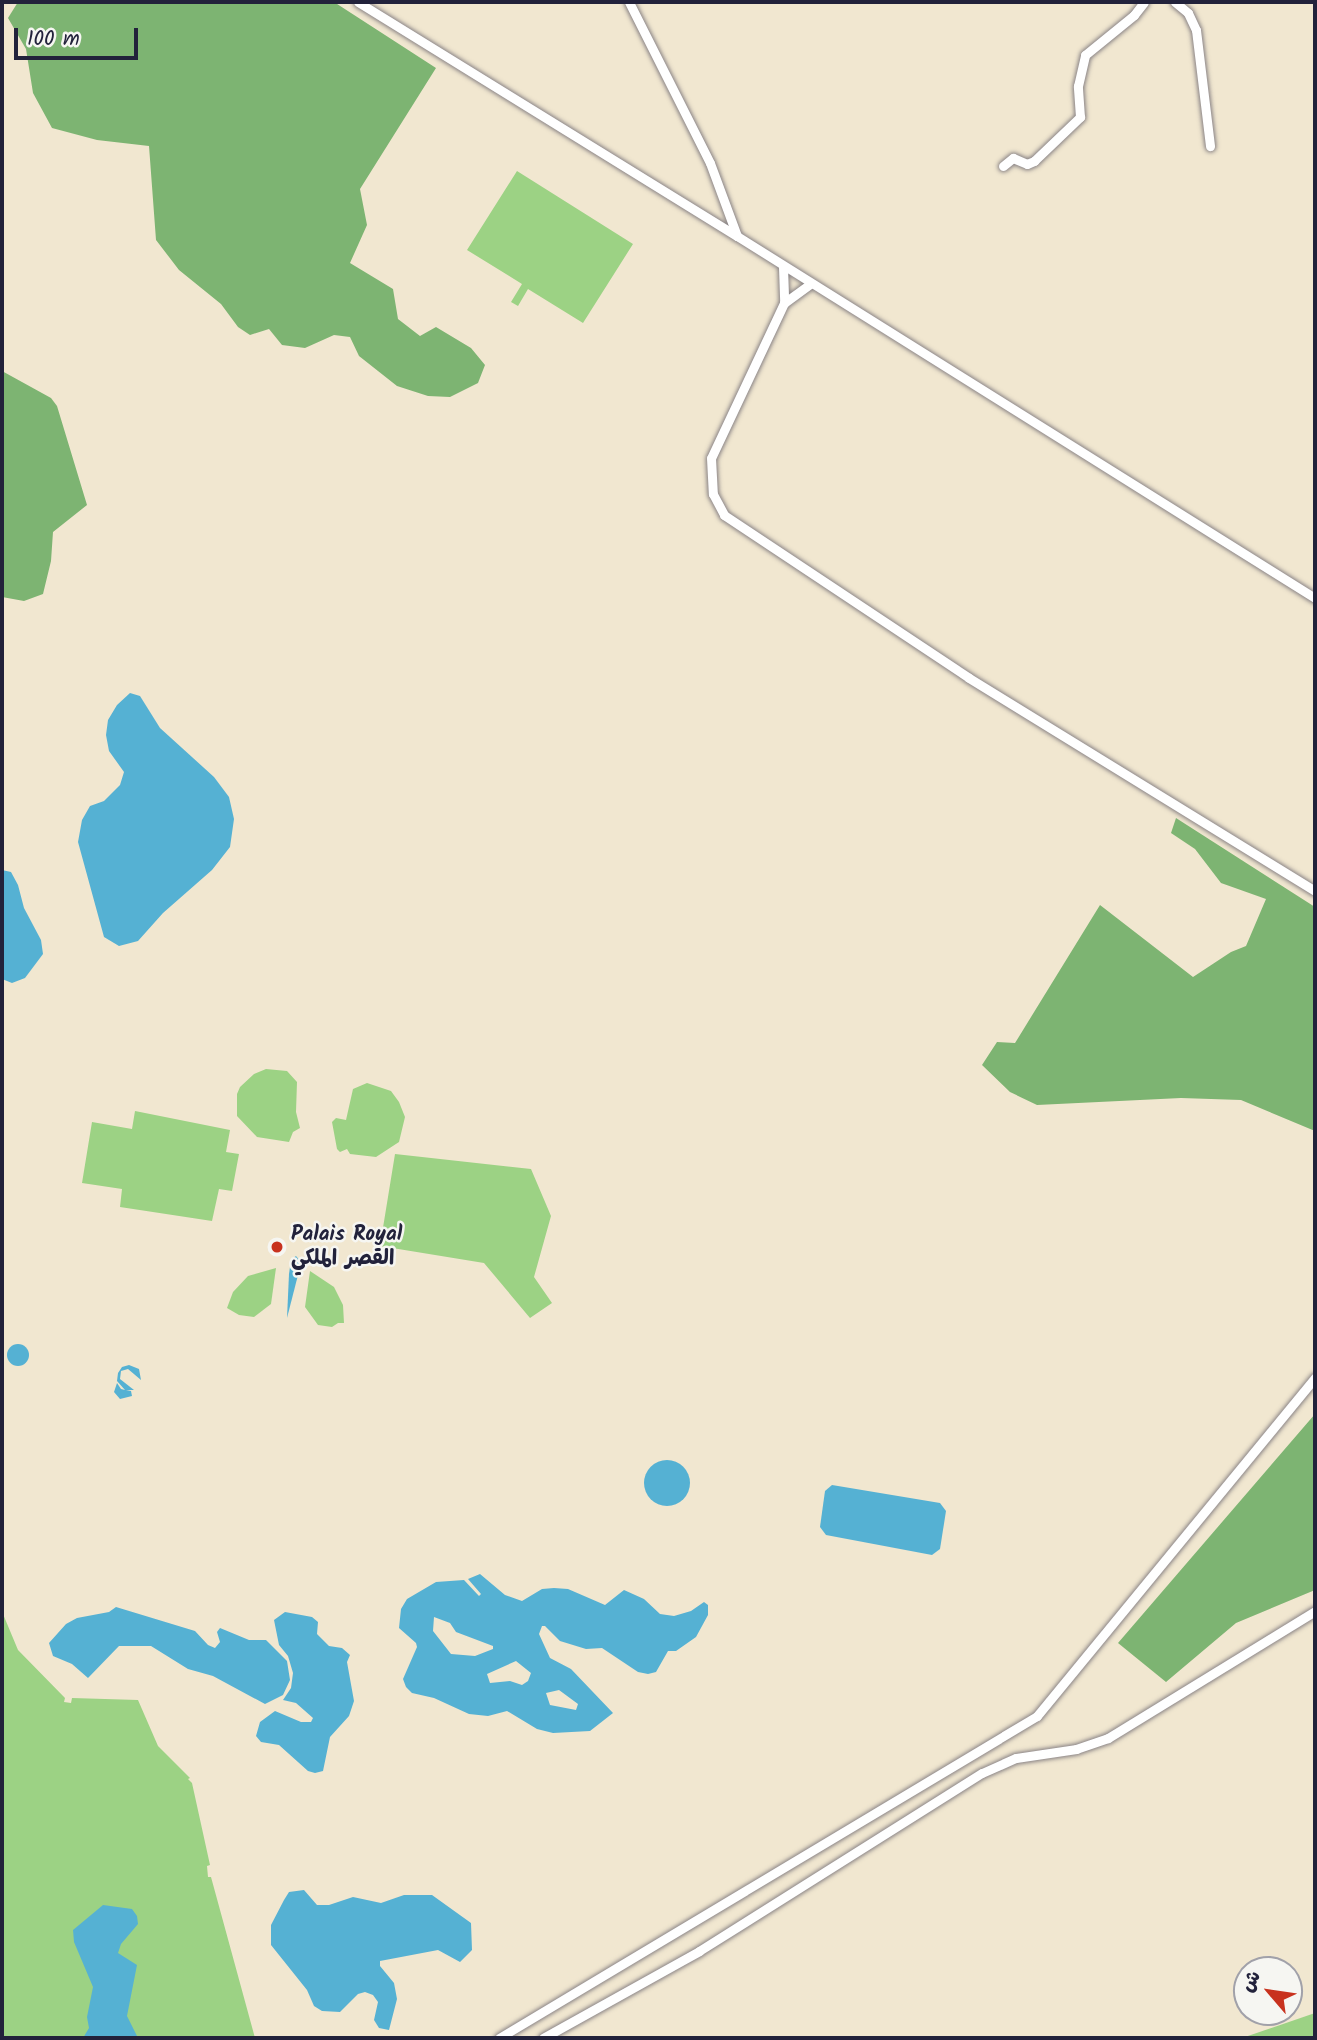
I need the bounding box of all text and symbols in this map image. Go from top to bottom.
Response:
scale bar [18,14,142,58]
text: 100 m [27,23,80,56]
place label: Palais Royal القصر الملكي [291,1222,402,1272]
marker: Palais Royal القصر الملكي [269,1239,285,1255]
north arrow [1233,1956,1303,2026]
text: ش [1233,1965,1270,1998]

